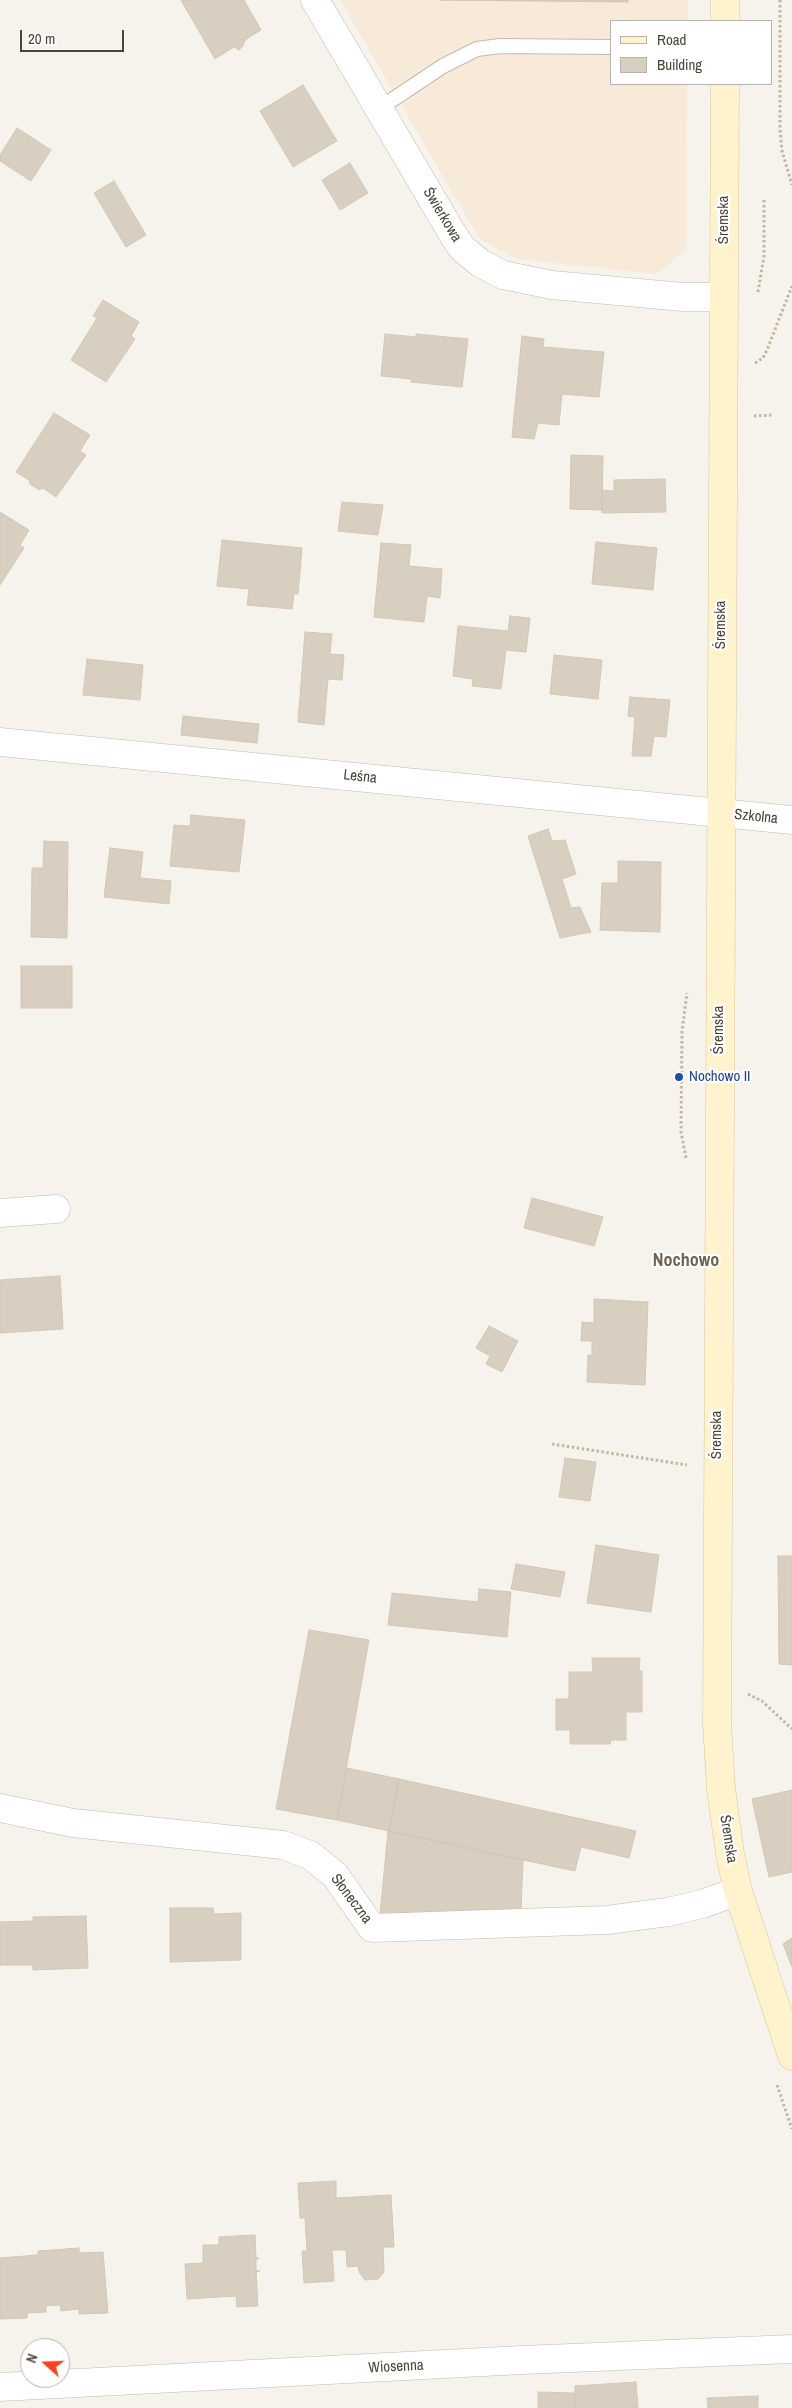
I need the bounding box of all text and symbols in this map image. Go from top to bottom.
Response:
scale bar [22,20,126,52]
legend [610,20,772,85]
text: 20 m [28,28,55,49]
text: Road [657,29,686,50]
text: Building [657,54,702,75]
street label: Świerkowa [419,185,465,245]
street label: Śremska [715,196,733,244]
street label: Śremska [712,601,730,649]
street label: Leśna [342,766,378,788]
street label: Szkolna [733,806,779,828]
street label: Śremska [710,1006,728,1054]
place label: Nochowo II [689,1068,751,1086]
marker: Nochowo II [673,1071,685,1083]
district label: Nochowo [653,1250,719,1272]
street label: Śremska [708,1411,726,1459]
street label: Śremska [715,1814,741,1864]
street label: Słoneczna [327,1871,375,1927]
north arrow [20,2338,70,2388]
text: N [22,2351,42,2365]
street label: Wiosenna [368,2357,424,2377]

